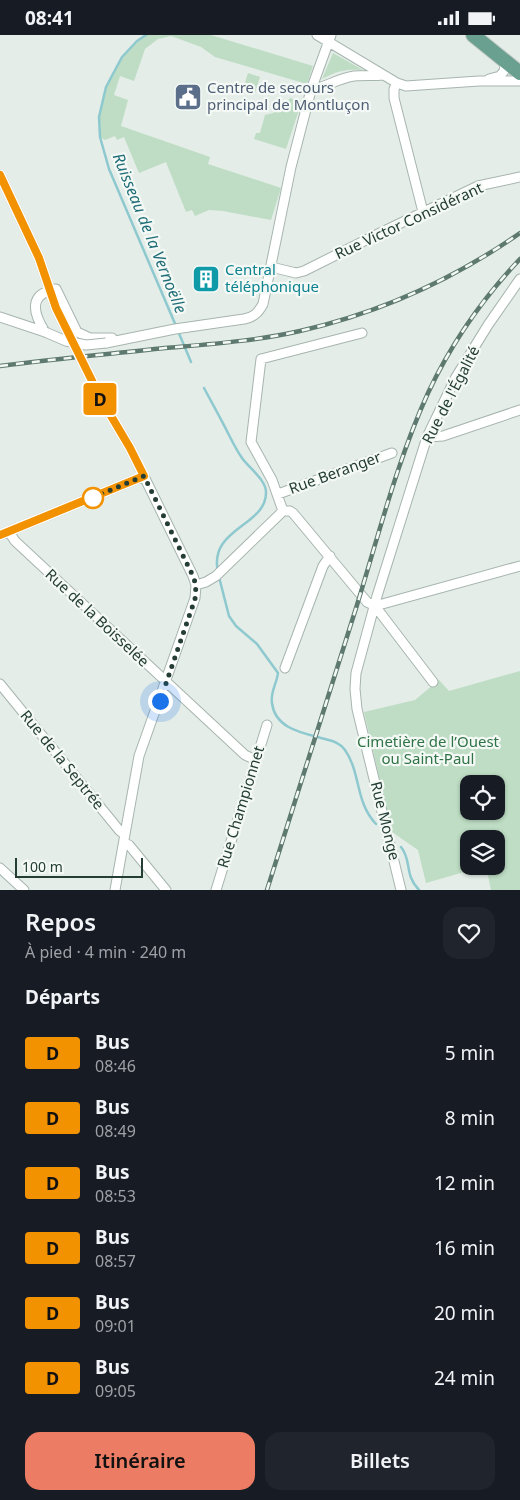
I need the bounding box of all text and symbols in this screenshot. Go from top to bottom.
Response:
text: 08:41 [25,5,74,31]
place label: Centre de secours principal de Montluçon [207,77,370,114]
public building icon: Centre de secours principal de Montluçon [173,82,203,112]
water label: Ruisseau de la Vernoëlle [108,150,192,316]
street label: Rue Victor Considérant [331,177,486,263]
place label: Central téléphonique [225,259,319,296]
building icon: Central téléphonique [191,264,221,294]
street label: Rue de l'Égalité [417,342,483,447]
line badge: D [84,383,116,415]
text: D [93,387,107,411]
street label: Rue Beranger [286,446,383,498]
unlabelled marker [82,487,104,509]
street label: Rue de la Boisselée [41,564,154,671]
your location [148,689,173,714]
street label: Rue de la Septrée [16,705,109,813]
park label: Cimetière de l’Ouest ou Saint-Paul [357,731,500,768]
street label: Rue Championnet [212,743,268,870]
map controls [460,775,505,875]
button: locate [460,775,505,820]
street label: Rue Monge [367,779,405,862]
button: layers [460,830,505,875]
scale bar [15,855,142,878]
text: 100 m [22,857,63,876]
text: Repos [25,905,96,938]
button: heart [443,907,495,959]
text: À pied · 4 min · 240 m [25,941,186,963]
text: Départs [25,984,100,1010]
text: Bus [95,1029,130,1055]
text: 5 min [445,1040,495,1066]
text: D [46,1041,59,1065]
text: 08:46 [95,1055,136,1077]
text: Bus [95,1094,130,1120]
text: 8 min [445,1105,495,1131]
text: D [46,1106,59,1130]
text: 08:49 [95,1120,136,1142]
text: Bus [95,1159,130,1185]
text: 12 min [434,1170,495,1196]
text: D [46,1171,59,1195]
text: 08:53 [95,1185,136,1207]
text: Bus [95,1224,130,1250]
text: 16 min [434,1235,495,1261]
text: D [46,1236,59,1260]
text: 08:57 [95,1250,136,1272]
text: Bus [95,1289,130,1315]
text: 20 min [434,1300,495,1326]
text: D [46,1301,59,1325]
text: 09:01 [95,1315,136,1337]
text: Bus [95,1354,130,1380]
text: 24 min [434,1365,495,1391]
text: D [46,1366,59,1390]
text: 09:05 [95,1380,136,1402]
button: Itinéraire [25,1432,255,1490]
button: Billets [265,1432,495,1490]

